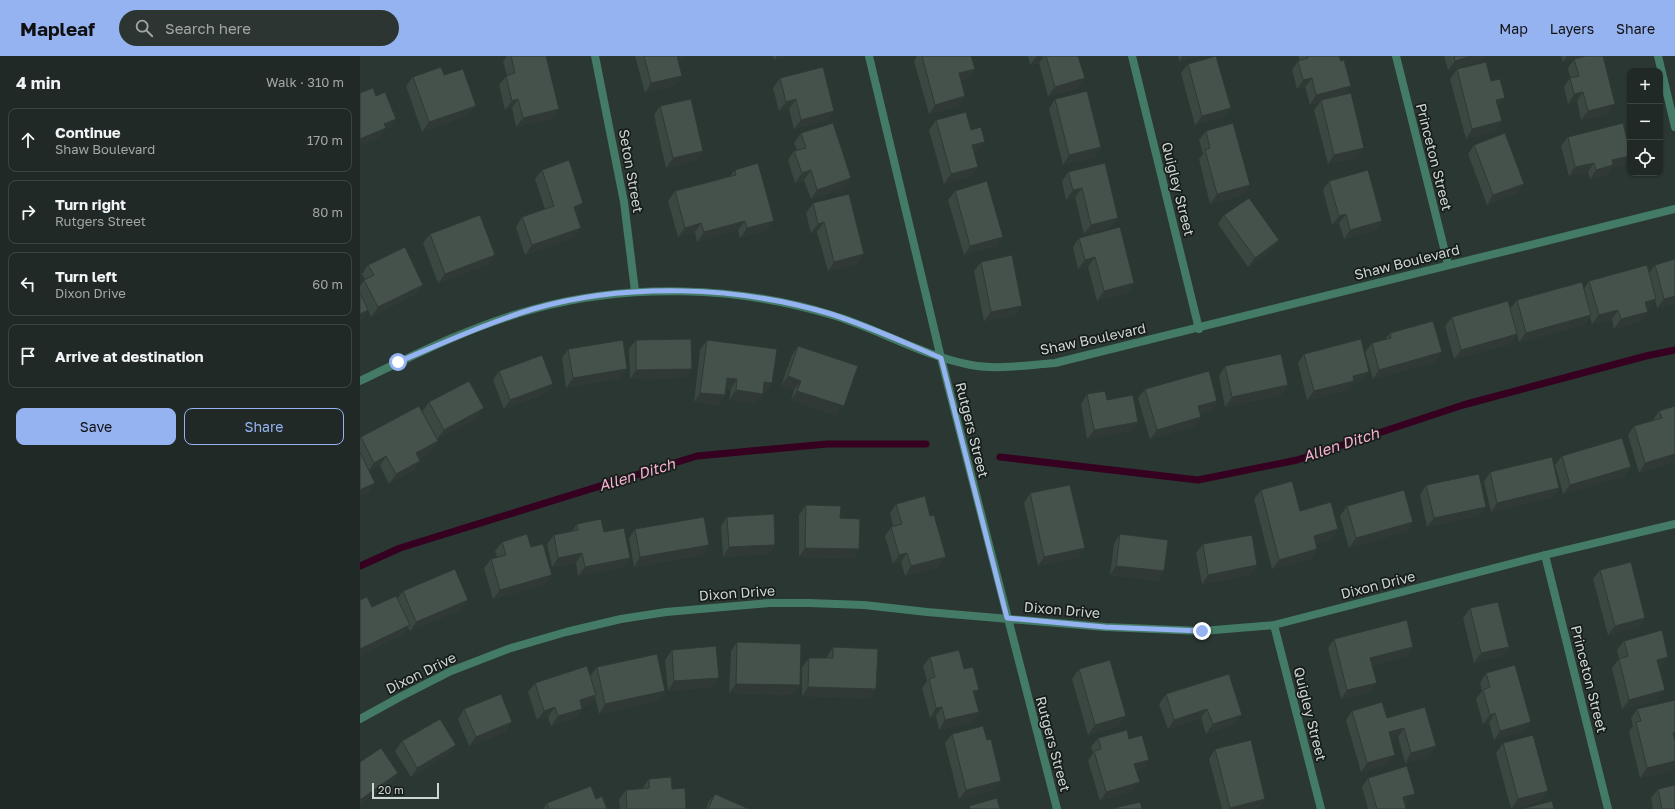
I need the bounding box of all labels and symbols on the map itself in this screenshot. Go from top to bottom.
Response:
street label: Princeton Street [1413,101,1456,212]
street label: Seton Street [616,128,647,214]
street label: Quigley Street [1159,140,1198,238]
street label: Shaw Boulevard [1352,240,1461,283]
street label: Shaw Boulevard [1038,319,1147,358]
route start [389,353,407,371]
street label: Rutgers Street [952,380,993,479]
water label: Allen Ditch [1300,423,1382,465]
water label: Allen Ditch [596,454,678,494]
street label: Dixon Drive [1339,567,1417,602]
street label: Dixon Drive [698,581,776,604]
street label: Dixon Drive [1023,598,1101,621]
route end [1193,622,1211,640]
street label: Princeton Street [1568,623,1611,734]
street label: Dixon Drive [383,648,459,697]
street label: Quigley Street [1291,665,1330,763]
street label: Rutgers Street [1033,694,1074,793]
scale bar [372,781,439,800]

